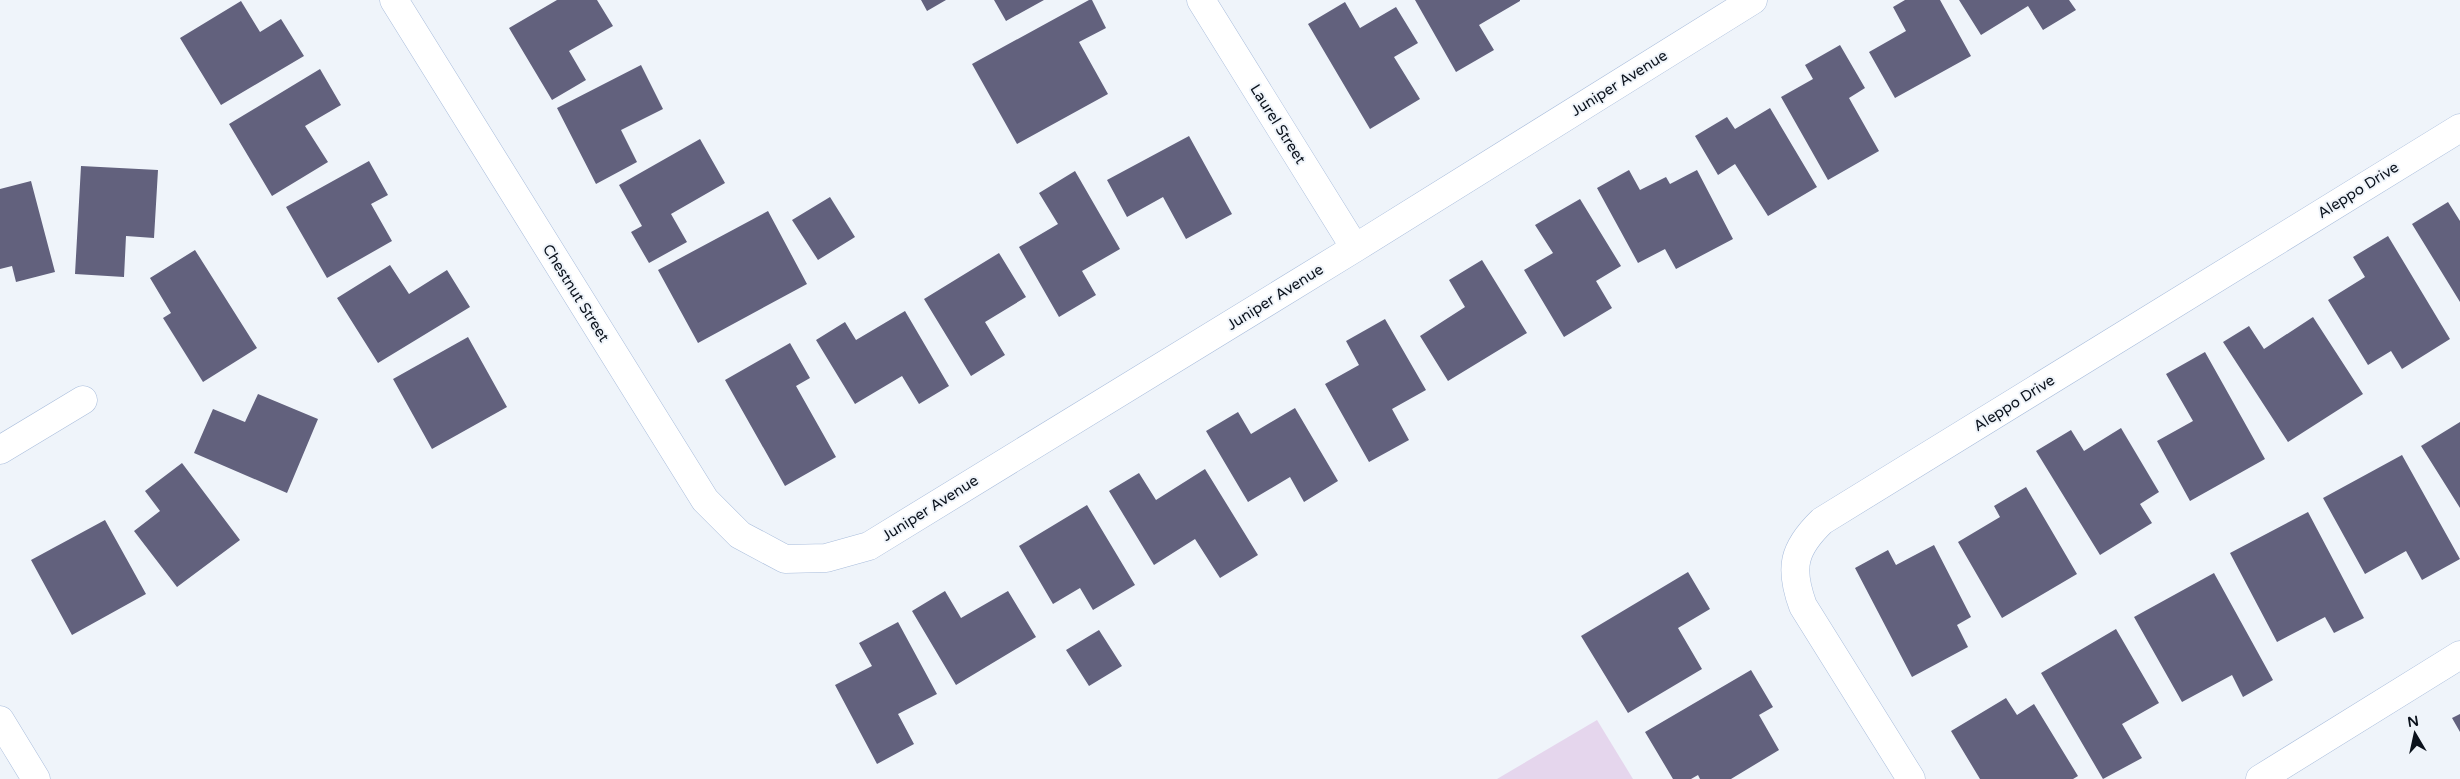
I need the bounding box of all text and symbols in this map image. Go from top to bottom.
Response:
street label: Juniper Avenue [1567,46,1671,120]
street label: Laurel Street [1246,81,1310,167]
street label: Aleppo Drive [2314,158,2402,222]
street label: Chestnut Street [539,241,613,345]
street label: Juniper Avenue [1223,260,1327,334]
street label: Aleppo Drive [1970,371,2058,435]
street label: Juniper Avenue [878,471,982,545]
north arrow [2390,709,2440,759]
text: N [2406,712,2420,731]

